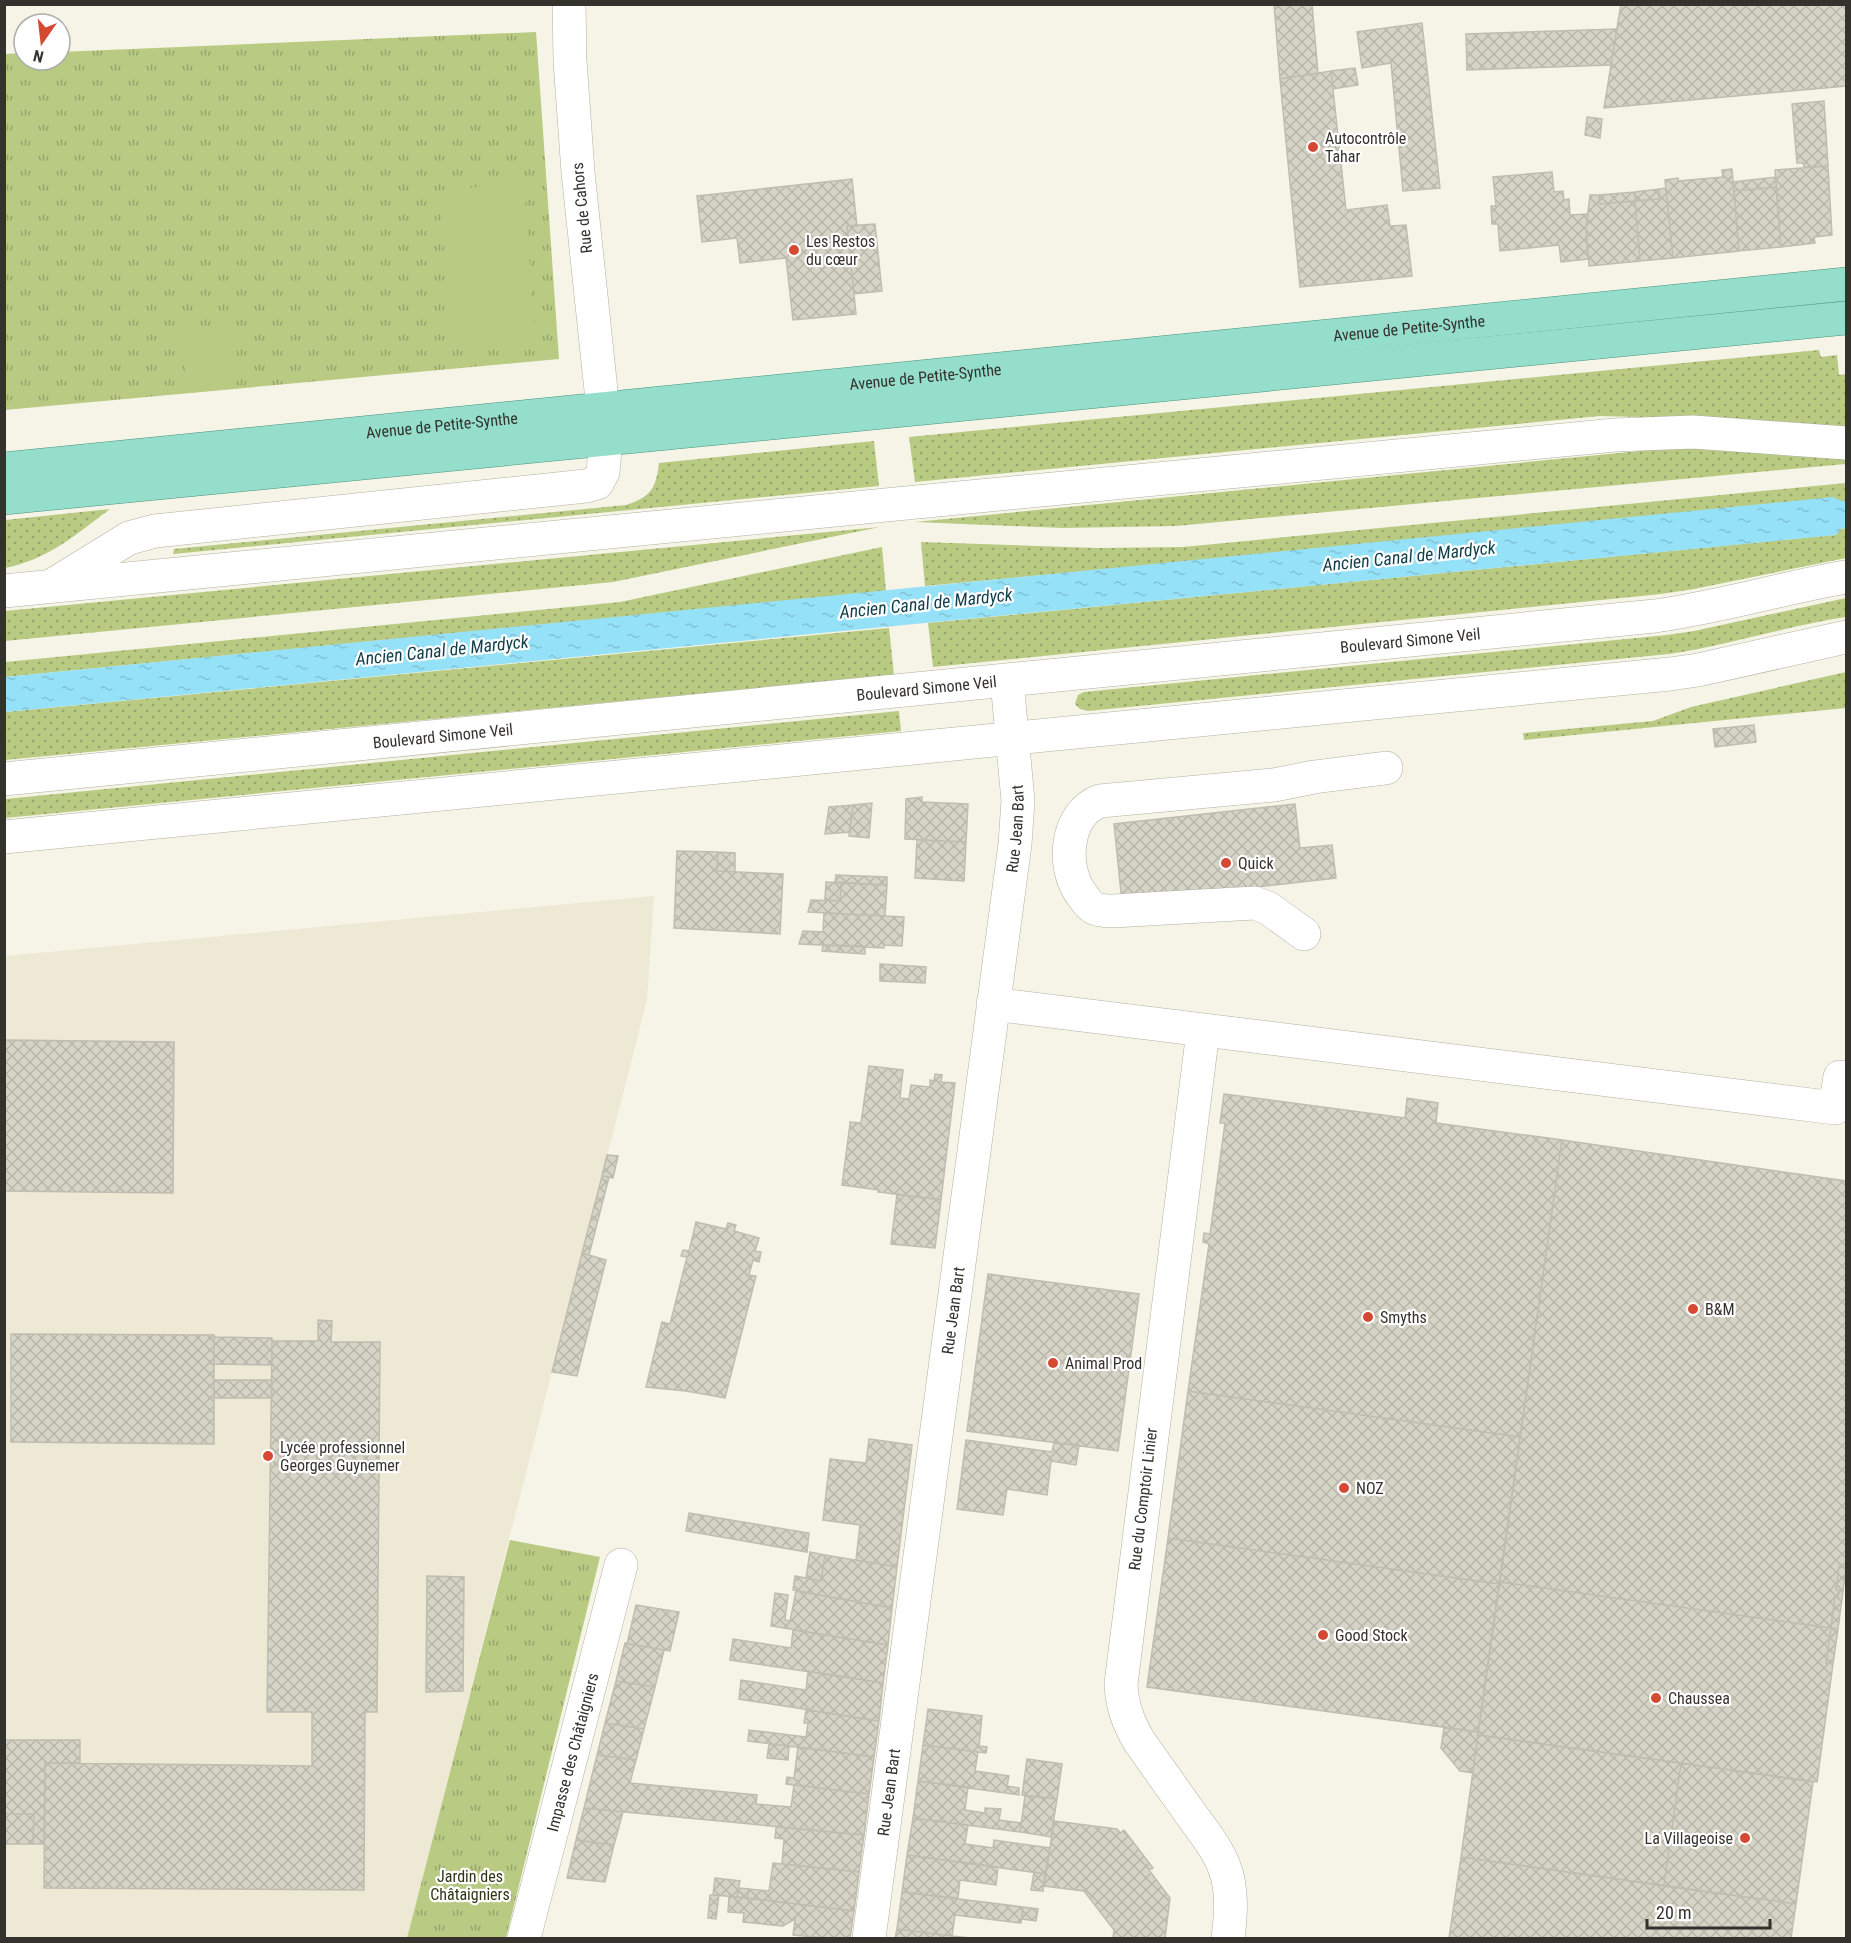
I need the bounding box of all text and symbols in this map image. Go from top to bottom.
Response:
north arrow [12,12,72,72]
text: N [31,46,46,66]
place label: Autocontrôle Tahar [1325,129,1406,166]
marker: Autocontrôle Tahar [1306,140,1320,154]
street label: Rue de Cahors [568,162,596,254]
place label: Les Restos du cœur [806,232,875,269]
marker: Les Restos du cœur [787,243,801,257]
street label: Avenue de Petite-Synthe [1332,311,1486,345]
street label: Avenue de Petite-Synthe [849,359,1002,394]
street label: Avenue de Petite-Synthe [365,408,519,442]
water label: Ancien Canal de Mardyck [1320,536,1498,576]
water label: Ancien Canal de Mardyck [837,583,1015,623]
street label: Boulevard Simone Veil [1339,624,1481,657]
water label: Ancien Canal de Mardyck [353,630,531,670]
street label: Boulevard Simone Veil [856,672,997,704]
street label: Boulevard Simone Veil [372,719,514,752]
street label: Rue Jean Bart [1002,784,1028,874]
place label: Quick [1238,854,1274,873]
marker: Quick [1219,856,1233,870]
street label: Rue Jean Bart [937,1265,968,1356]
place label: B&M [1705,1300,1735,1319]
marker: B&M [1686,1302,1700,1316]
place label: Smyths [1380,1308,1427,1327]
marker: Smyths [1361,1310,1375,1324]
place label: Animal Prod [1065,1354,1142,1373]
marker: Animal Prod [1046,1356,1060,1370]
street label: Rue du Comptoir Linier [1125,1426,1161,1571]
place label: Lycée professionnel Georges Guynemer [280,1438,405,1475]
marker: Lycée professionnel Georges Guynemer [261,1449,275,1463]
place label: NOZ [1356,1479,1384,1498]
marker: NOZ [1337,1481,1351,1495]
place label: Good Stock [1335,1626,1408,1645]
marker: Good Stock [1316,1628,1330,1642]
street label: Impasse des Châtaigniers [543,1671,602,1834]
place label: Chaussea [1668,1689,1730,1708]
marker: Chaussea [1649,1691,1663,1705]
street label: Rue Jean Bart [873,1747,904,1837]
place label: La Villageoise [1645,1829,1733,1848]
marker: La Villageoise [1738,1831,1752,1845]
park label: Jardin des Châtaigniers [430,1867,510,1904]
scale bar [1647,1892,1770,1930]
text: 20 m [1656,1902,1691,1923]

